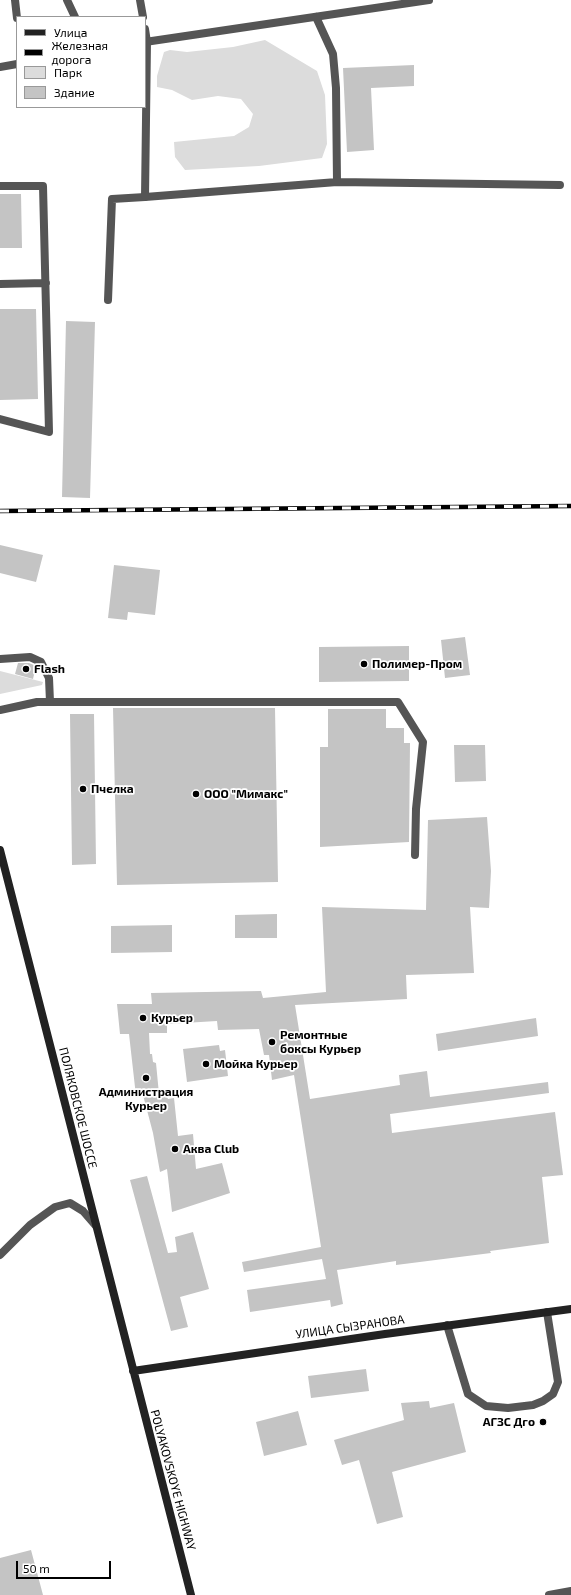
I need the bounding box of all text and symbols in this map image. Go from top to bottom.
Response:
legend [16,16,146,108]
text: Улица [54,25,87,39]
text: Железная дорога [51,38,108,66]
text: Парк [54,65,82,79]
text: Здание [54,85,95,99]
place label: Полимер-Пром [372,657,462,671]
marker: Полимер-Пром [359,659,369,669]
place label: Flash [34,662,65,676]
marker: Flash [21,664,31,674]
place label: Пчелка [91,782,134,796]
marker: Пчелка [78,784,88,794]
place label: ООО "Мимакс" [204,787,288,801]
marker: ООО "Мимакс" [191,789,201,799]
place label: Курьер [151,1011,193,1025]
marker: Курьер [138,1013,148,1023]
place label: Ремонтные боксы Курьер [280,1028,361,1056]
marker: Ремонтные боксы Курьер [267,1037,277,1047]
street label: ПОЛЯКОВСКОЕ ШОССЕ [56,1046,100,1170]
place label: Мойка Курьер [214,1057,298,1071]
marker: Мойка Курьер [201,1059,211,1069]
marker: Администрация Курьер [141,1073,151,1083]
place label: Администрация Курьер [99,1085,193,1113]
place label: Аква Club [183,1142,239,1156]
marker: Аква Club [170,1144,180,1154]
street label: УЛИЦА СЫЗРАНОВА [295,1312,405,1342]
street label: POLYAKOVSKOYE HIGHWAY [147,1408,199,1552]
place label: АГЗС Дго [483,1415,535,1429]
marker: АГЗС Дго [538,1417,548,1427]
scale bar [18,1553,113,1579]
text: 50 m [23,1561,50,1575]

